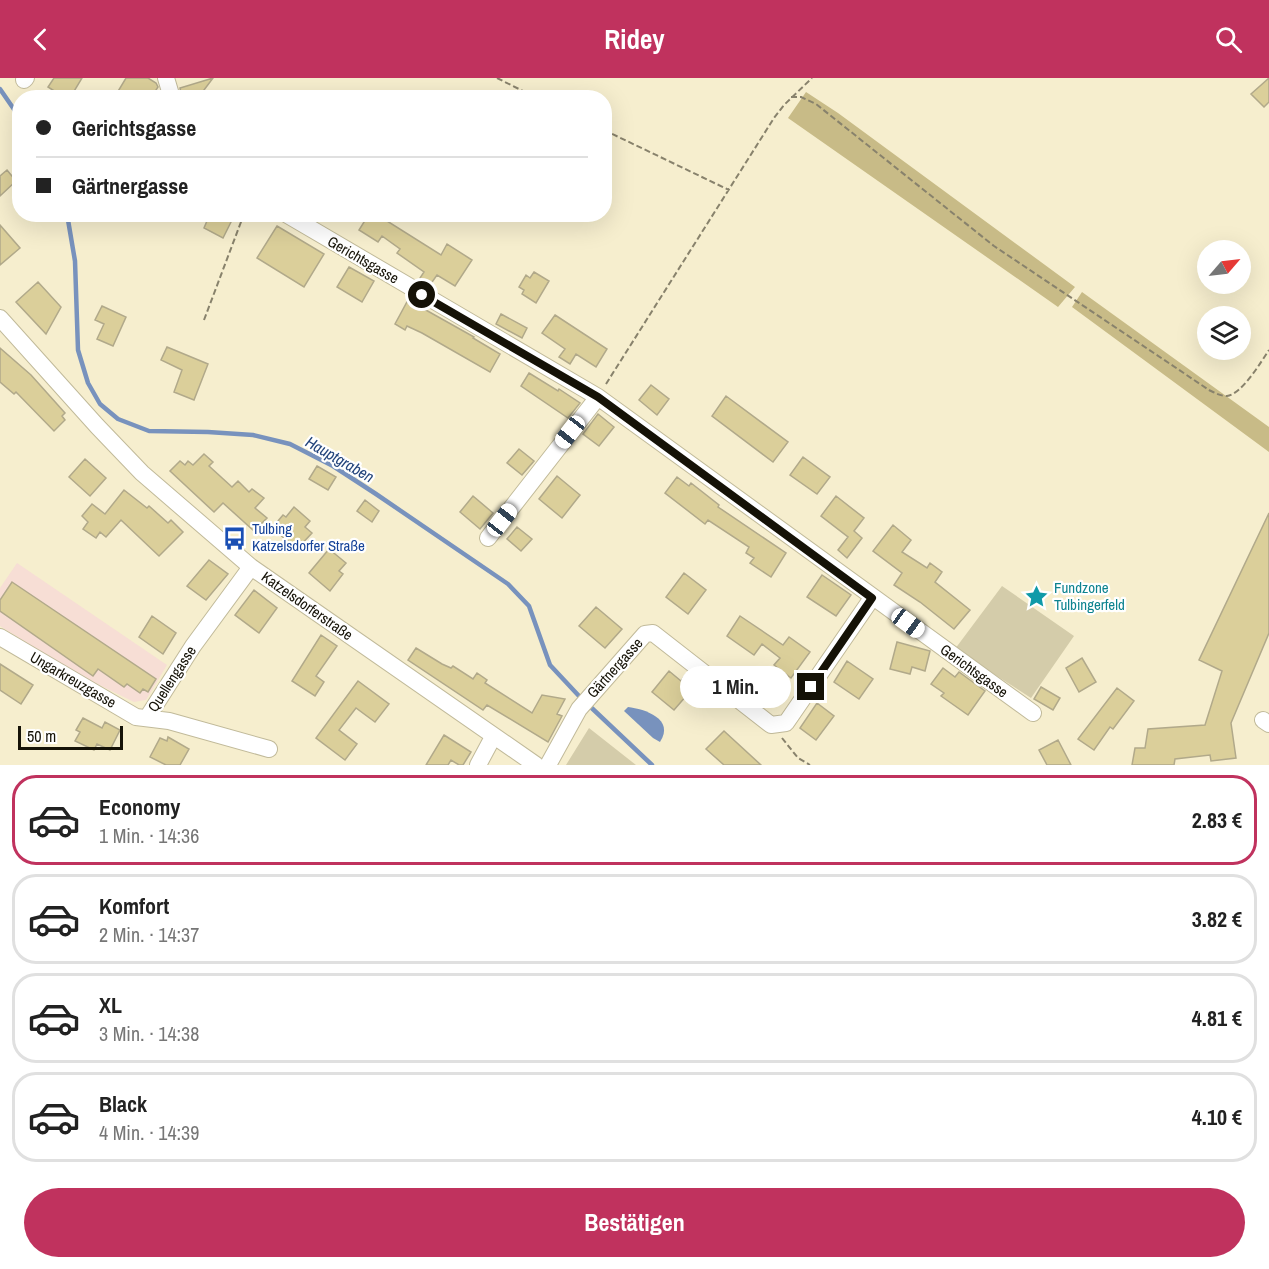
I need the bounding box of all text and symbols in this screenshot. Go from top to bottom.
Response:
text: Ridey [604,21,665,57]
icon: back [24,23,57,56]
icon: search [1212,23,1245,56]
text: Gerichtsgasse [72,113,196,143]
text: Gärtnergasse [72,171,188,201]
street label: Gerichtsgasse [324,231,403,289]
north arrow [1197,240,1251,294]
map controls [1197,240,1251,360]
route start [408,281,435,308]
button: layers [1197,306,1251,360]
car [552,412,588,452]
water label: Hauptgraben [302,431,378,487]
car [484,500,520,540]
place label: Tulbing Katzelsdorfer Straße [252,518,365,556]
bus stop icon: Tulbing Katzelsdorfer Straße [221,525,247,551]
street label: Katzelsdorferstraße [257,566,357,645]
place label: Fundzone Tulbingerfeld [1054,577,1125,615]
place icon: Fundzone Tulbingerfeld [1023,584,1049,610]
car [888,605,928,641]
street label: Gärtnergasse [582,633,647,702]
street label: Gerichtsgasse [936,639,1013,702]
street label: Quellengasse [142,641,201,716]
street label: Ungarkreuzgasse [26,646,120,713]
callout: 1 Min. [679,666,790,708]
text: 1 Min. [712,673,759,700]
route end [797,673,824,700]
scale bar [18,723,123,750]
text: 50 m [27,725,56,747]
text: Economy [99,792,180,822]
icon: car [27,793,81,847]
text: 2.83 € [1192,805,1242,835]
text: 1 Min. · 14:36 [99,822,199,849]
text: Komfort [99,891,169,921]
icon: car [27,892,81,946]
text: 3.82 € [1192,904,1242,934]
text: 2 Min. · 14:37 [99,921,199,948]
text: XL [99,990,122,1020]
icon: car [27,991,81,1045]
text: 4.81 € [1192,1003,1242,1033]
text: 3 Min. · 14:38 [99,1020,199,1047]
text: Black [99,1089,147,1119]
icon: car [27,1090,81,1144]
text: 4.10 € [1192,1102,1242,1132]
text: 4 Min. · 14:39 [99,1119,199,1146]
button: Bestätigen [24,1188,1245,1257]

